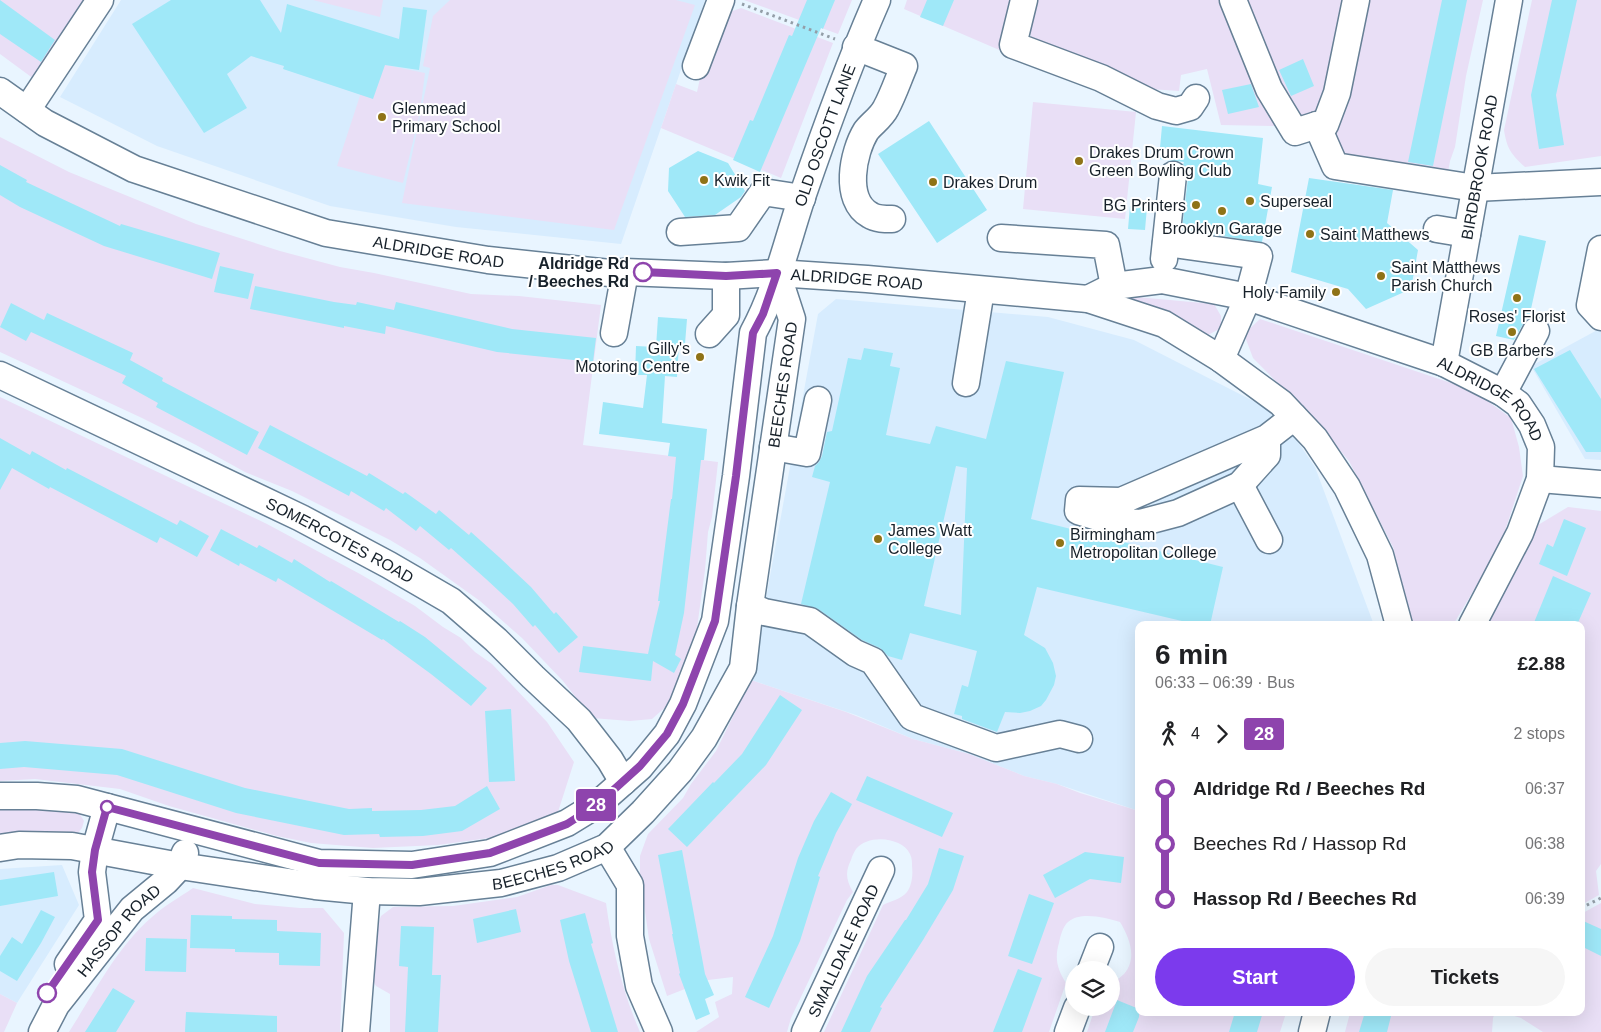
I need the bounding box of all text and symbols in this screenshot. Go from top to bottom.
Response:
street label: OLD OSCOTT LANE [791,62,858,208]
street label: BIRDBROOK ROAD [1458,93,1500,241]
place label: Glenmead Primary School [392,100,500,135]
marker: Glenmead Primary School [376,111,388,123]
place label: Drakes Drum Crown Green Bowling Club [1089,144,1234,179]
marker: Drakes Drum Crown Green Bowling Club [1073,155,1085,167]
place label: Kwik Fit [714,172,771,189]
marker: Kwik Fit [698,174,710,186]
place label: Drakes Drum [943,174,1037,191]
marker: Drakes Drum [927,176,939,188]
place label: Superseal [1260,193,1332,210]
marker: Superseal [1244,195,1256,207]
place label: BG Printers [1103,197,1186,214]
marker: BG Printers [1190,199,1202,211]
marker: Brooklyn Garage [1216,205,1228,217]
place label: Brooklyn Garage [1162,220,1282,237]
place label: Saint Matthews [1320,226,1429,243]
marker: Saint Matthews [1304,228,1316,240]
street label: ALDRIDGE ROAD [372,232,505,270]
place label: Aldridge Rd / Beeches Rd [529,255,629,290]
place label: Saint Matthews Parish Church [1391,259,1500,294]
marker: Aldridge Rd / Beeches Rd [633,262,653,282]
street label: ALDRIDGE ROAD [790,265,924,293]
marker: Saint Matthews Parish Church [1375,270,1387,282]
place label: Holy Family [1242,284,1326,301]
marker: Holy Family [1330,286,1342,298]
marker: Roses' Florist [1511,292,1523,304]
place label: Roses' Florist [1469,308,1566,325]
street label: BEECHES ROAD [765,321,800,449]
marker: GB Barbers [1506,326,1518,338]
place label: Gilly's Motoring Centre [575,340,690,375]
place label: GB Barbers [1470,342,1554,359]
marker: Gilly's Motoring Centre [694,351,706,363]
street label: ALDRIDGE ROAD [1435,353,1546,443]
street label: SOMERCOTES ROAD [263,494,417,586]
place label: James Watt College [888,522,972,557]
place label: Birmingham Metropolitan College [1070,526,1217,561]
marker: James Watt College [872,533,884,545]
marker: Birmingham Metropolitan College [1054,537,1066,549]
text: 6 min [1155,639,1228,670]
text: £2.88 [1517,653,1565,674]
text: 06:33 – 06:39 · Bus [1155,674,1295,691]
icon: walk [1155,720,1183,748]
icon: forward [1208,720,1236,748]
text: 28 [1254,724,1274,744]
text: 4 [1191,725,1200,742]
text: 2 stops [1513,725,1565,742]
text: Aldridge Rd / Beeches Rd [1193,778,1425,799]
text: 06:37 [1525,780,1565,797]
line badge: 28 [574,789,618,821]
text: 28 [586,795,606,815]
unlabelled marker [100,800,114,814]
text: Beeches Rd / Hassop Rd [1193,833,1406,854]
text: 06:38 [1525,835,1565,852]
street label: BEECHES ROAD [491,837,617,892]
street label: HASSOP ROAD [74,881,163,980]
street label: SMALLDALE ROAD [805,881,882,1020]
text: Hassop Rd / Beeches Rd [1193,888,1417,909]
text: 06:39 [1525,890,1565,907]
button: Start [1155,948,1355,1006]
button: Tickets [1365,948,1565,1006]
map controls [1065,961,1120,1016]
button: layers [1065,961,1120,1016]
unlabelled marker [37,983,57,1003]

